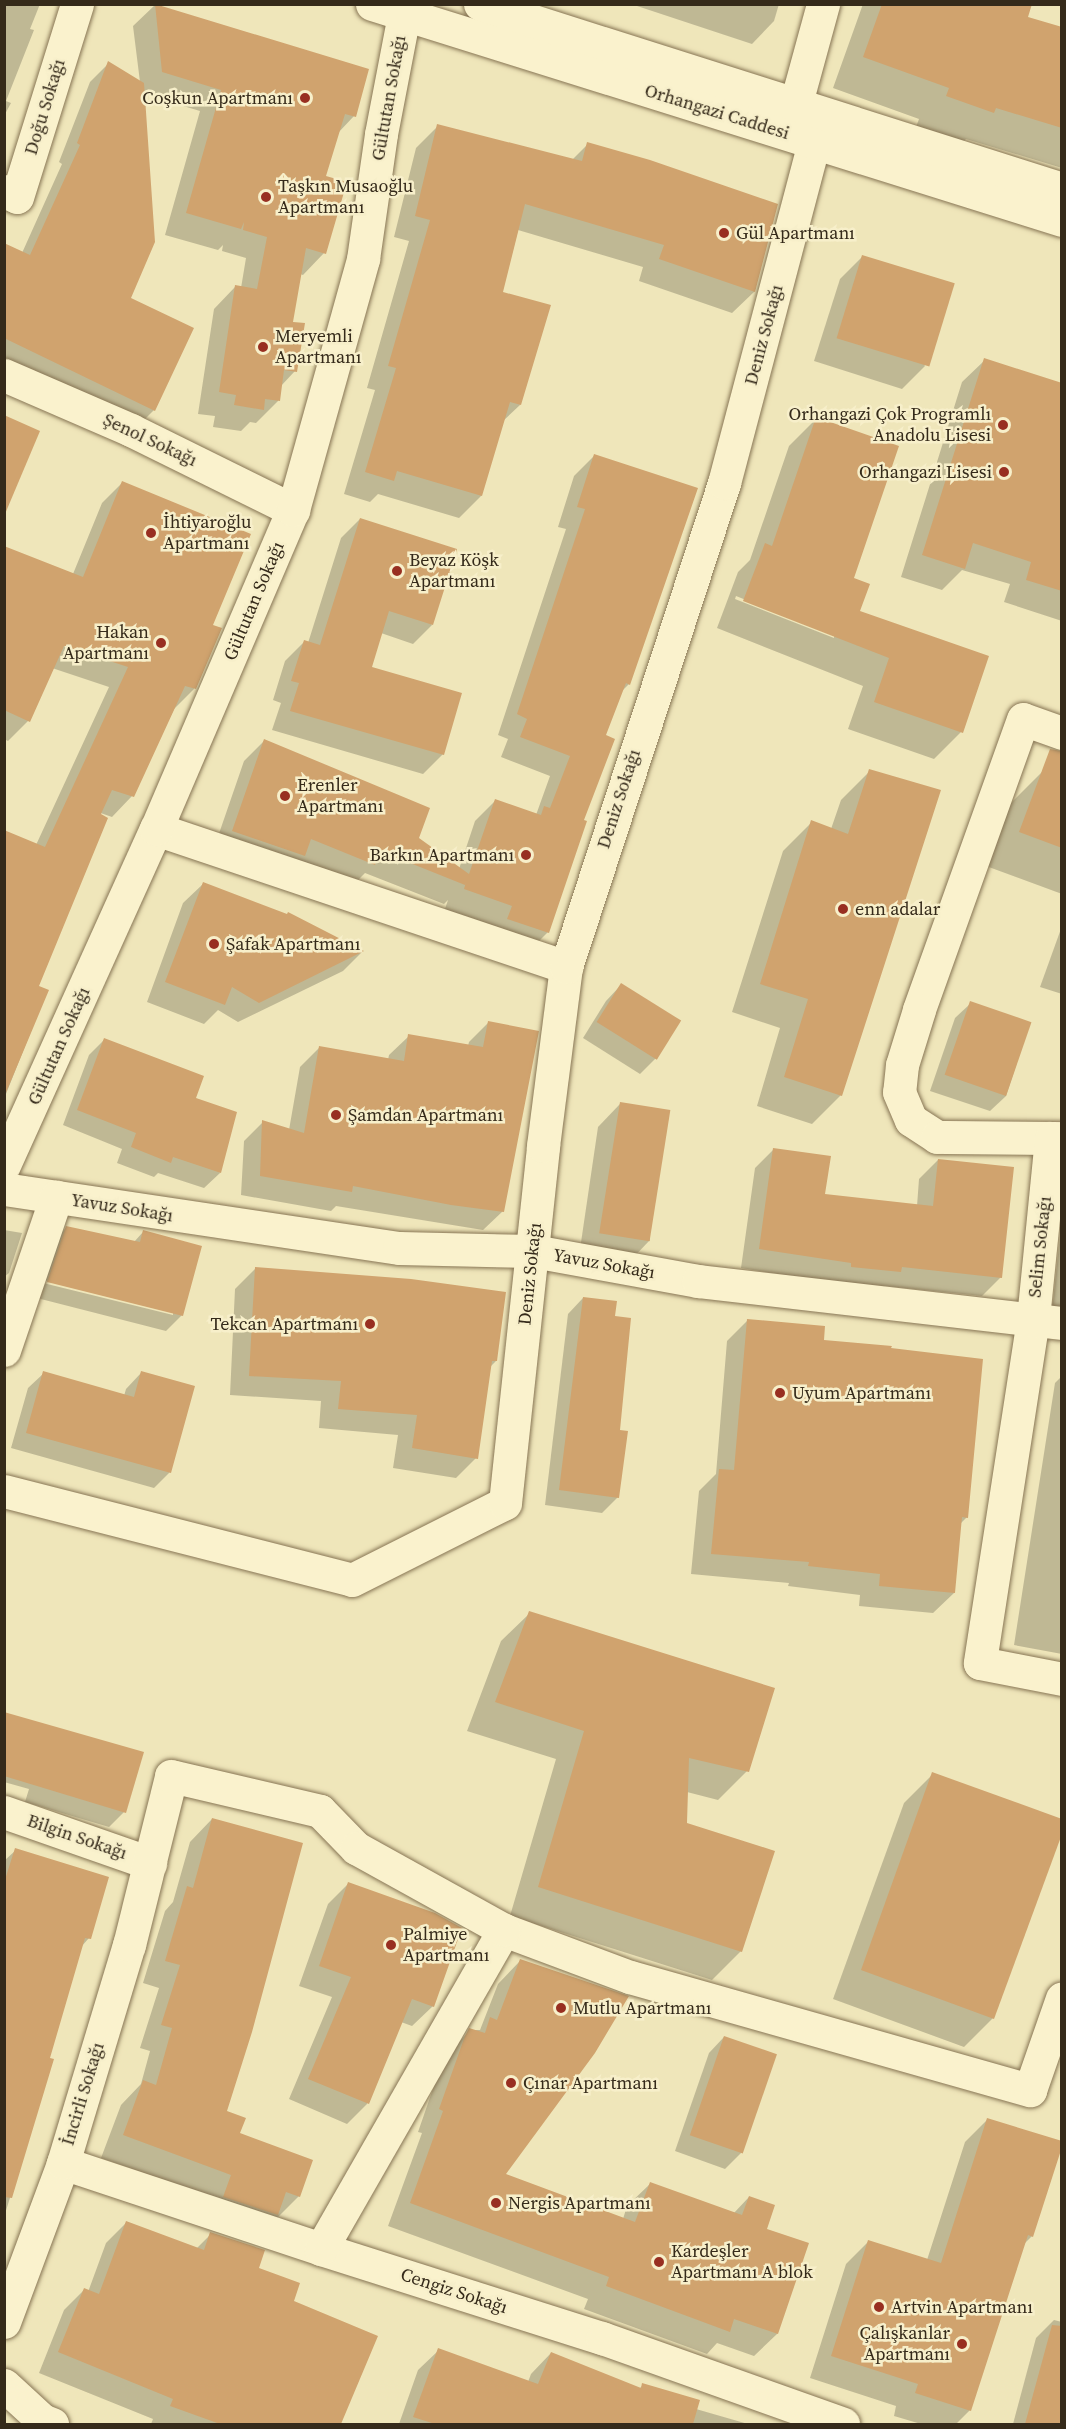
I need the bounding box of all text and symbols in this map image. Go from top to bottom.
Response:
street label: Gültutan Sokağı [367,34,411,162]
street label: Doğu Sokağı [20,56,70,158]
street label: Orhangazi Caddesi [642,80,792,144]
place label: Coşkun Apartmanı [142,87,293,109]
marker: Coşkun Apartmanı [298,91,312,105]
place label: Taşkın Musaoğlu Apartmanı [278,176,413,219]
marker: Taşkın Musaoğlu Apartmanı [259,190,273,204]
place label: Gül Apartmanı [736,222,855,244]
marker: Gül Apartmanı [717,226,731,240]
street label: Deniz Sokağı [740,282,788,388]
place label: Meryemli Apartmanı [275,326,361,368]
marker: Meryemli Apartmanı [256,340,270,354]
place label: Orhangazi Çok Programlı Anadolu Lisesi [789,404,991,446]
street label: Şenol Sokağı [100,409,200,471]
marker: Orhangazi Çok Programlı Anadolu Lisesi [996,418,1010,432]
place label: Orhangazi Lisesi [859,461,992,483]
marker: Orhangazi Lisesi [997,465,1011,479]
place label: İhtiyaroğlu Apartmanı [163,512,251,554]
marker: İhtiyaroğlu Apartmanı [144,526,158,540]
street label: Gültutan Sokağı [219,538,289,664]
place label: Beyaz Köşk Apartmanı [409,550,499,592]
marker: Beyaz Köşk Apartmanı [390,564,404,578]
place label: Hakan Apartmanı [63,622,149,664]
marker: Hakan Apartmanı [154,636,168,650]
street label: Deniz Sokağı [593,747,645,851]
place label: Erenler Apartmanı [297,775,383,818]
marker: Erenler Apartmanı [278,789,292,803]
place label: Barkın Apartmanı [370,844,514,866]
marker: Barkın Apartmanı [519,848,533,862]
place label: enn adalar [855,898,940,920]
marker: enn adalar [836,902,850,916]
place label: Şafak Apartmanı [226,933,360,955]
marker: Şafak Apartmanı [207,937,221,951]
street label: Gültutan Sokağı [23,984,95,1108]
place label: Şamdan Apartmanı [348,1104,503,1126]
marker: Şamdan Apartmanı [329,1108,343,1122]
street label: Yavuz Sokağı [69,1189,175,1227]
street label: Selim Sokağı [1024,1195,1056,1299]
street label: Deniz Sokağı [514,1222,546,1326]
street label: Yavuz Sokağı [551,1244,657,1284]
place label: Tekcan Apartmanı [211,1313,358,1335]
marker: Tekcan Apartmanı [363,1317,377,1331]
place label: Uyum Apartmanı [792,1382,931,1404]
marker: Uyum Apartmanı [773,1386,787,1400]
street label: Bilgin Sokağı [24,1810,130,1864]
place label: Palmiye Apartmanı [403,1924,489,1966]
marker: Palmiye Apartmanı [384,1938,398,1952]
place label: Mutlu Apartmanı [573,1997,711,2019]
marker: Mutlu Apartmanı [554,2001,568,2015]
street label: İncirli Sokağı [57,2040,109,2148]
place label: Çınar Apartmanı [523,2072,658,2094]
marker: Çınar Apartmanı [504,2076,518,2090]
place label: Nergis Apartmanı [508,2192,651,2214]
marker: Nergis Apartmanı [489,2196,503,2210]
place label: Kardeşler Apartmanı A blok [671,2241,813,2284]
marker: Kardeşler Apartmanı A blok [652,2255,666,2269]
street label: Cengiz Sokağı [398,2264,510,2318]
place label: Artvin Apartmanı [891,2296,1033,2318]
marker: Artvin Apartmanı [872,2300,886,2314]
place label: Çalışkanlar Apartmanı [859,2323,950,2366]
marker: Çalışkanlar Apartmanı [955,2337,969,2351]

